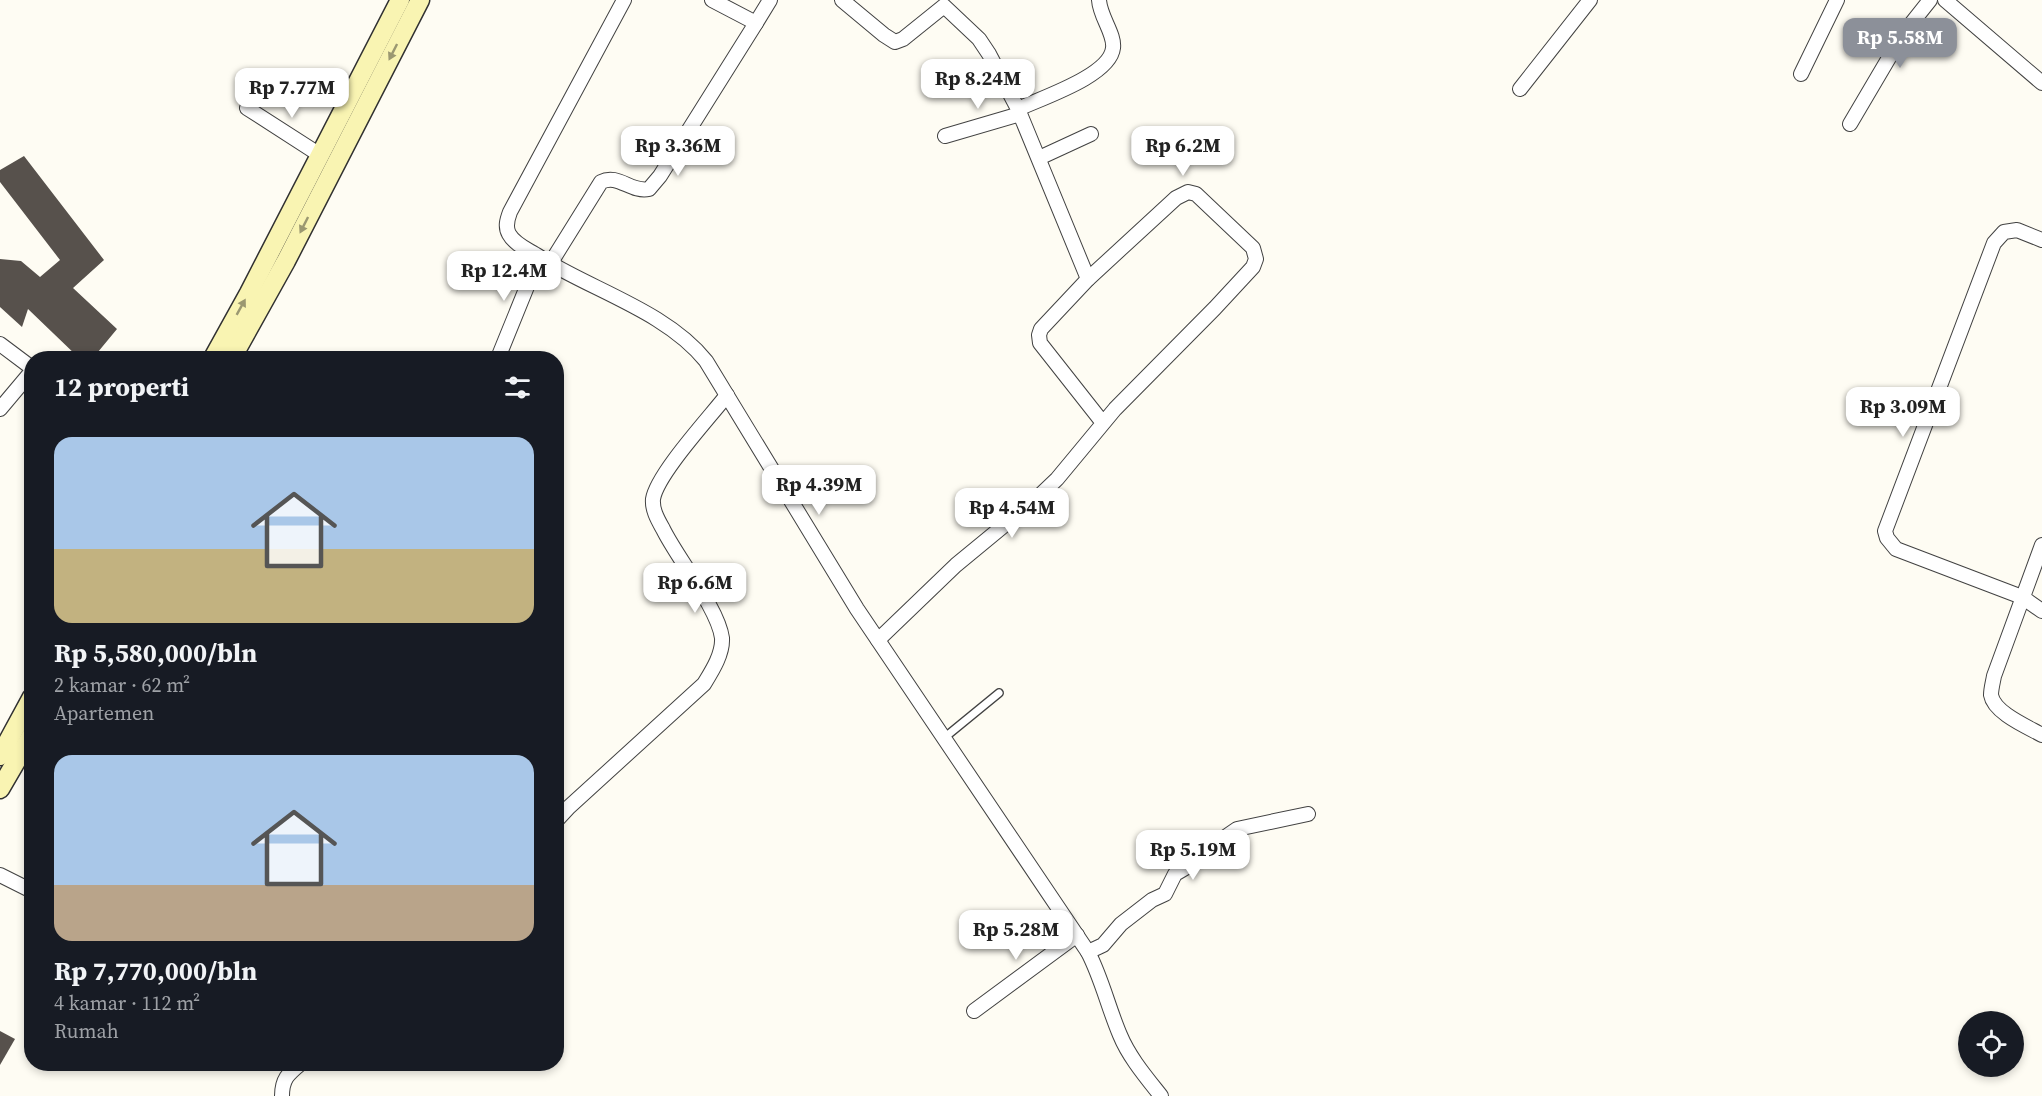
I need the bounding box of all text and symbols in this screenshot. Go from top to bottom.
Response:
pin: Rp 5.58M [1838,18,1962,69]
text: Rp 5.58M [1857,23,1943,51]
one-way arrow [388,43,398,60]
pin: Rp 8.24M [916,59,1040,110]
text: Rp 8.24M [935,64,1021,92]
pin: Rp 7.77M [230,68,354,119]
text: Rp 7.77M [249,73,335,101]
pin: Rp 3.36M [616,126,740,177]
pin: Rp 6.2M [1128,126,1238,177]
text: Rp 3.36M [635,131,721,159]
text: Rp 6.2M [1145,131,1221,159]
one-way arrow [300,217,309,234]
pin: Rp 12.4M [442,251,566,302]
text: Rp 12.4M [461,256,547,284]
one-way arrow [236,298,246,315]
text: 12 properti [54,369,189,405]
icon: filters [501,371,534,404]
pin: Rp 3.09M [1841,387,1965,438]
text: Rp 3.09M [1860,392,1946,420]
pin: Rp 4.39M [757,465,881,516]
text: Rp 4.39M [776,470,862,498]
icon: home [240,476,348,584]
pin: Rp 4.54M [950,488,1074,539]
text: Rp 4.54M [969,493,1055,521]
pin: Rp 6.6M [640,563,750,614]
text: Rp 6.6M [657,568,733,596]
text: Rp 5,580,000/bln [54,635,257,671]
text: 2 kamar · 62 m² [54,671,190,699]
text: Apartemen [54,699,154,727]
icon: home [240,794,348,902]
pin: Rp 5.19M [1131,830,1255,881]
text: Rp 5.19M [1150,835,1236,863]
pin: Rp 5.28M [954,910,1078,961]
text: Rp 5.28M [973,915,1059,943]
text: Rp 7,770,000/bln [54,953,257,989]
text: 4 kamar · 112 m² [54,989,200,1017]
map controls [1958,1011,2024,1077]
button: locate [1958,1011,2024,1077]
text: Rumah [54,1017,119,1045]

